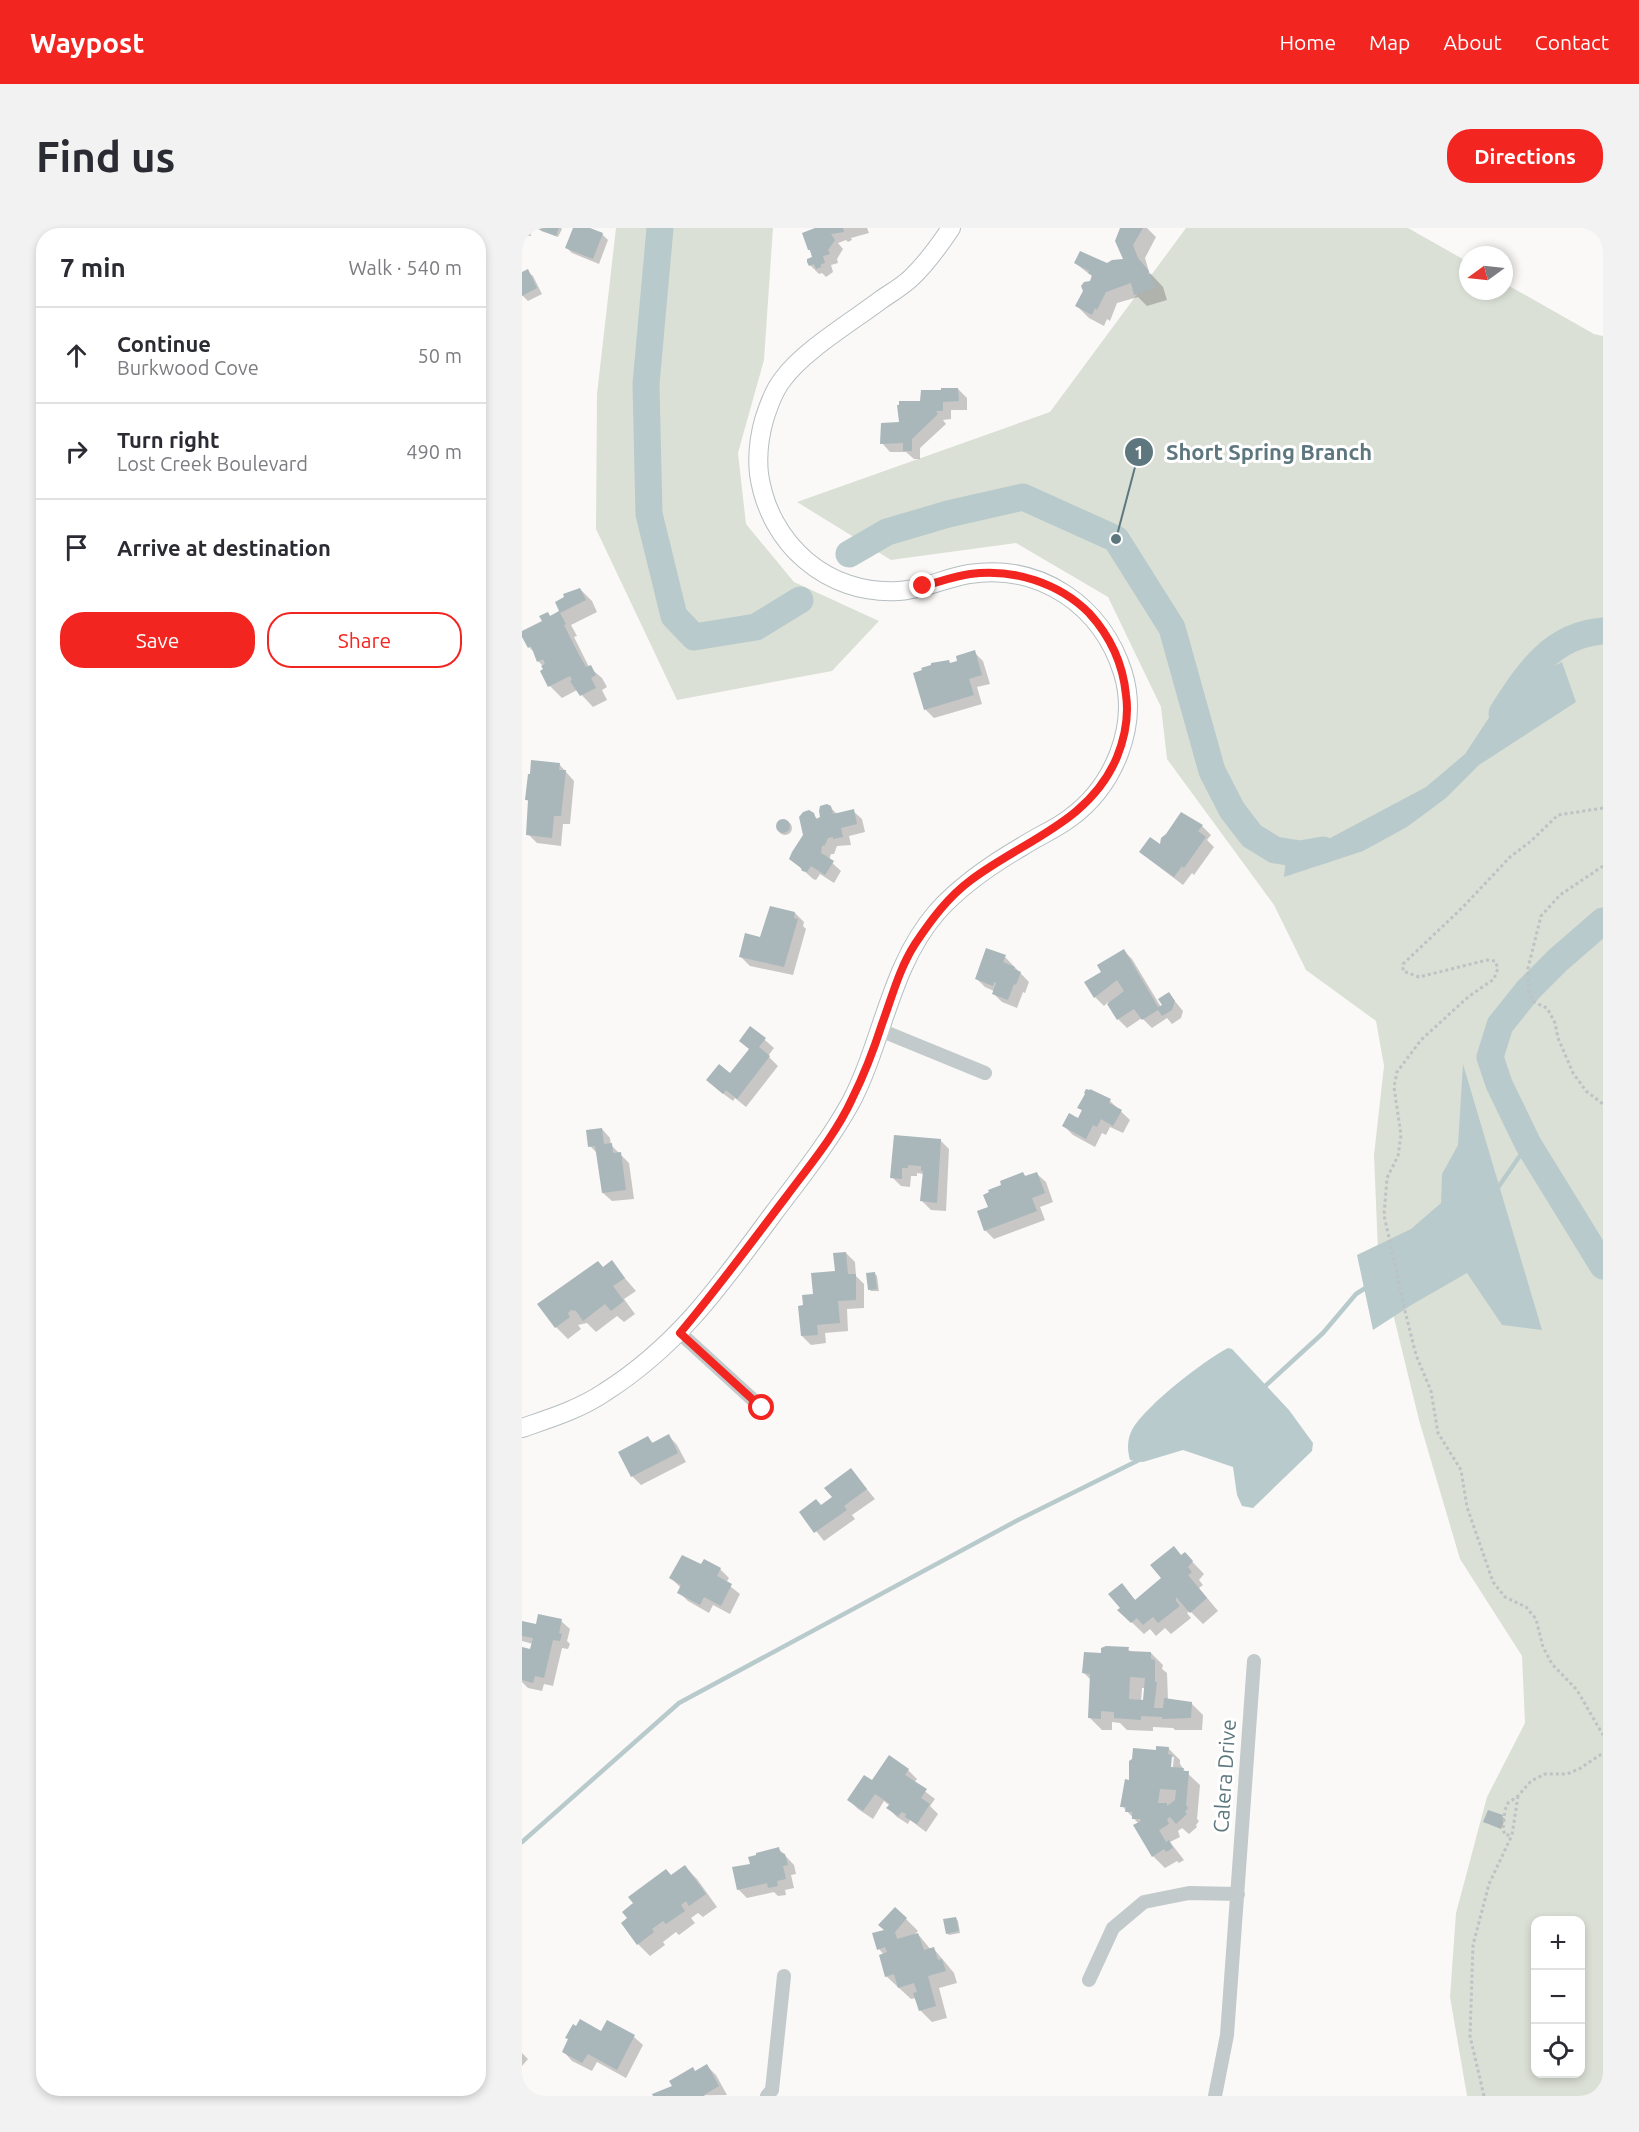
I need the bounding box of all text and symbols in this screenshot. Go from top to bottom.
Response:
text: Waypost [30,27,144,58]
text: Home [1279,30,1336,54]
text: Map [1369,30,1410,54]
text: About [1443,30,1502,54]
text: Contact [1535,30,1609,54]
button: Directions [1447,129,1603,183]
text: Find us [36,133,175,180]
north arrow [1459,246,1513,300]
text: 7 min [60,253,126,282]
text: Walk · 540 m [349,256,462,279]
text: Continue [117,331,211,356]
icon: ahead [60,339,93,372]
text: 50 m [418,344,462,367]
text: Burkwood Cove [117,356,259,379]
text: Turn right [117,427,219,452]
callout: Short Spring Branch [1124,432,1384,472]
icon: right [60,435,93,468]
text: Short Spring Branch [1166,439,1372,464]
text: 490 m [406,440,462,463]
text: 1 [1134,442,1144,462]
text: Lost Creek Boulevard [117,452,308,475]
icon: arrive [60,531,93,564]
text: Arrive at destination [117,535,331,560]
route end [909,572,935,598]
button: Save [60,612,255,668]
button: Share [267,612,462,668]
route start [748,1394,774,1420]
street label: Calera Drive [1208,1718,1240,1834]
map controls [1531,1916,1585,2078]
button: + [1531,1916,1585,1970]
button: − [1531,1970,1585,2024]
button: locate [1531,2024,1585,2078]

